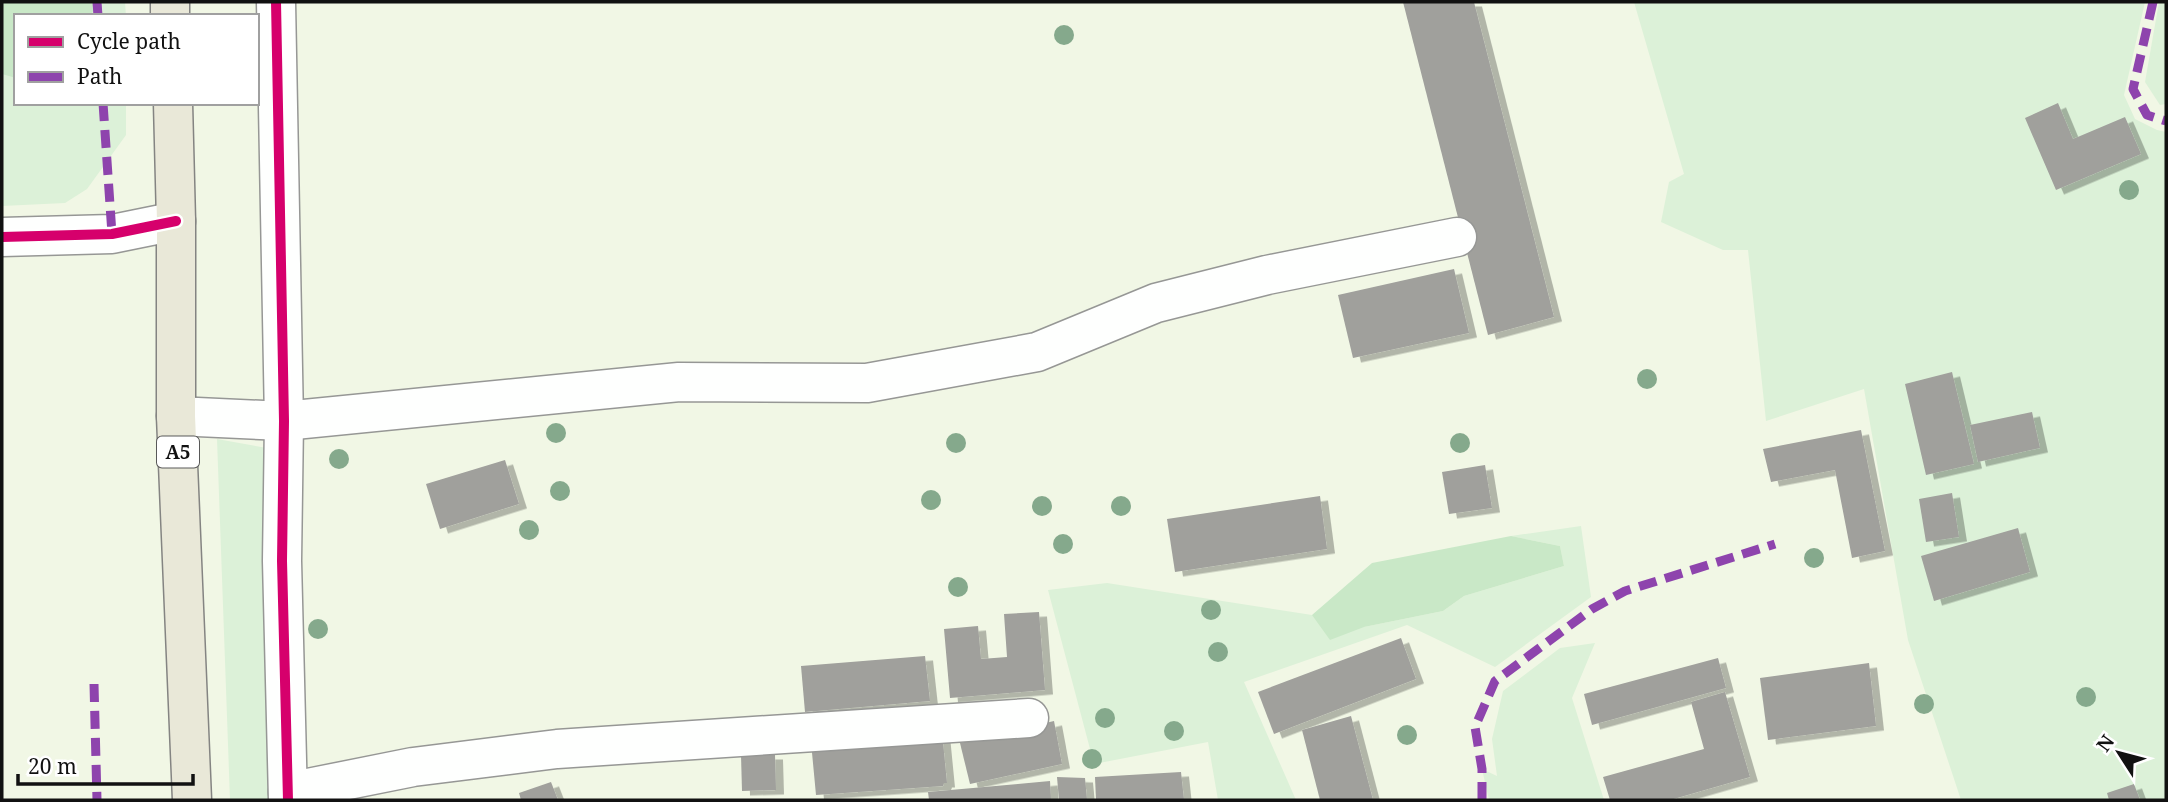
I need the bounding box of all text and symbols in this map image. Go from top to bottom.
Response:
legend [14,14,259,105]
text: Cycle path [77,27,181,55]
text: Path [77,62,122,90]
road number: A5 [157,436,199,467]
north arrow [2084,718,2154,788]
text: N [2090,729,2120,757]
scale bar [18,742,192,786]
text: 20 m [28,752,77,780]

